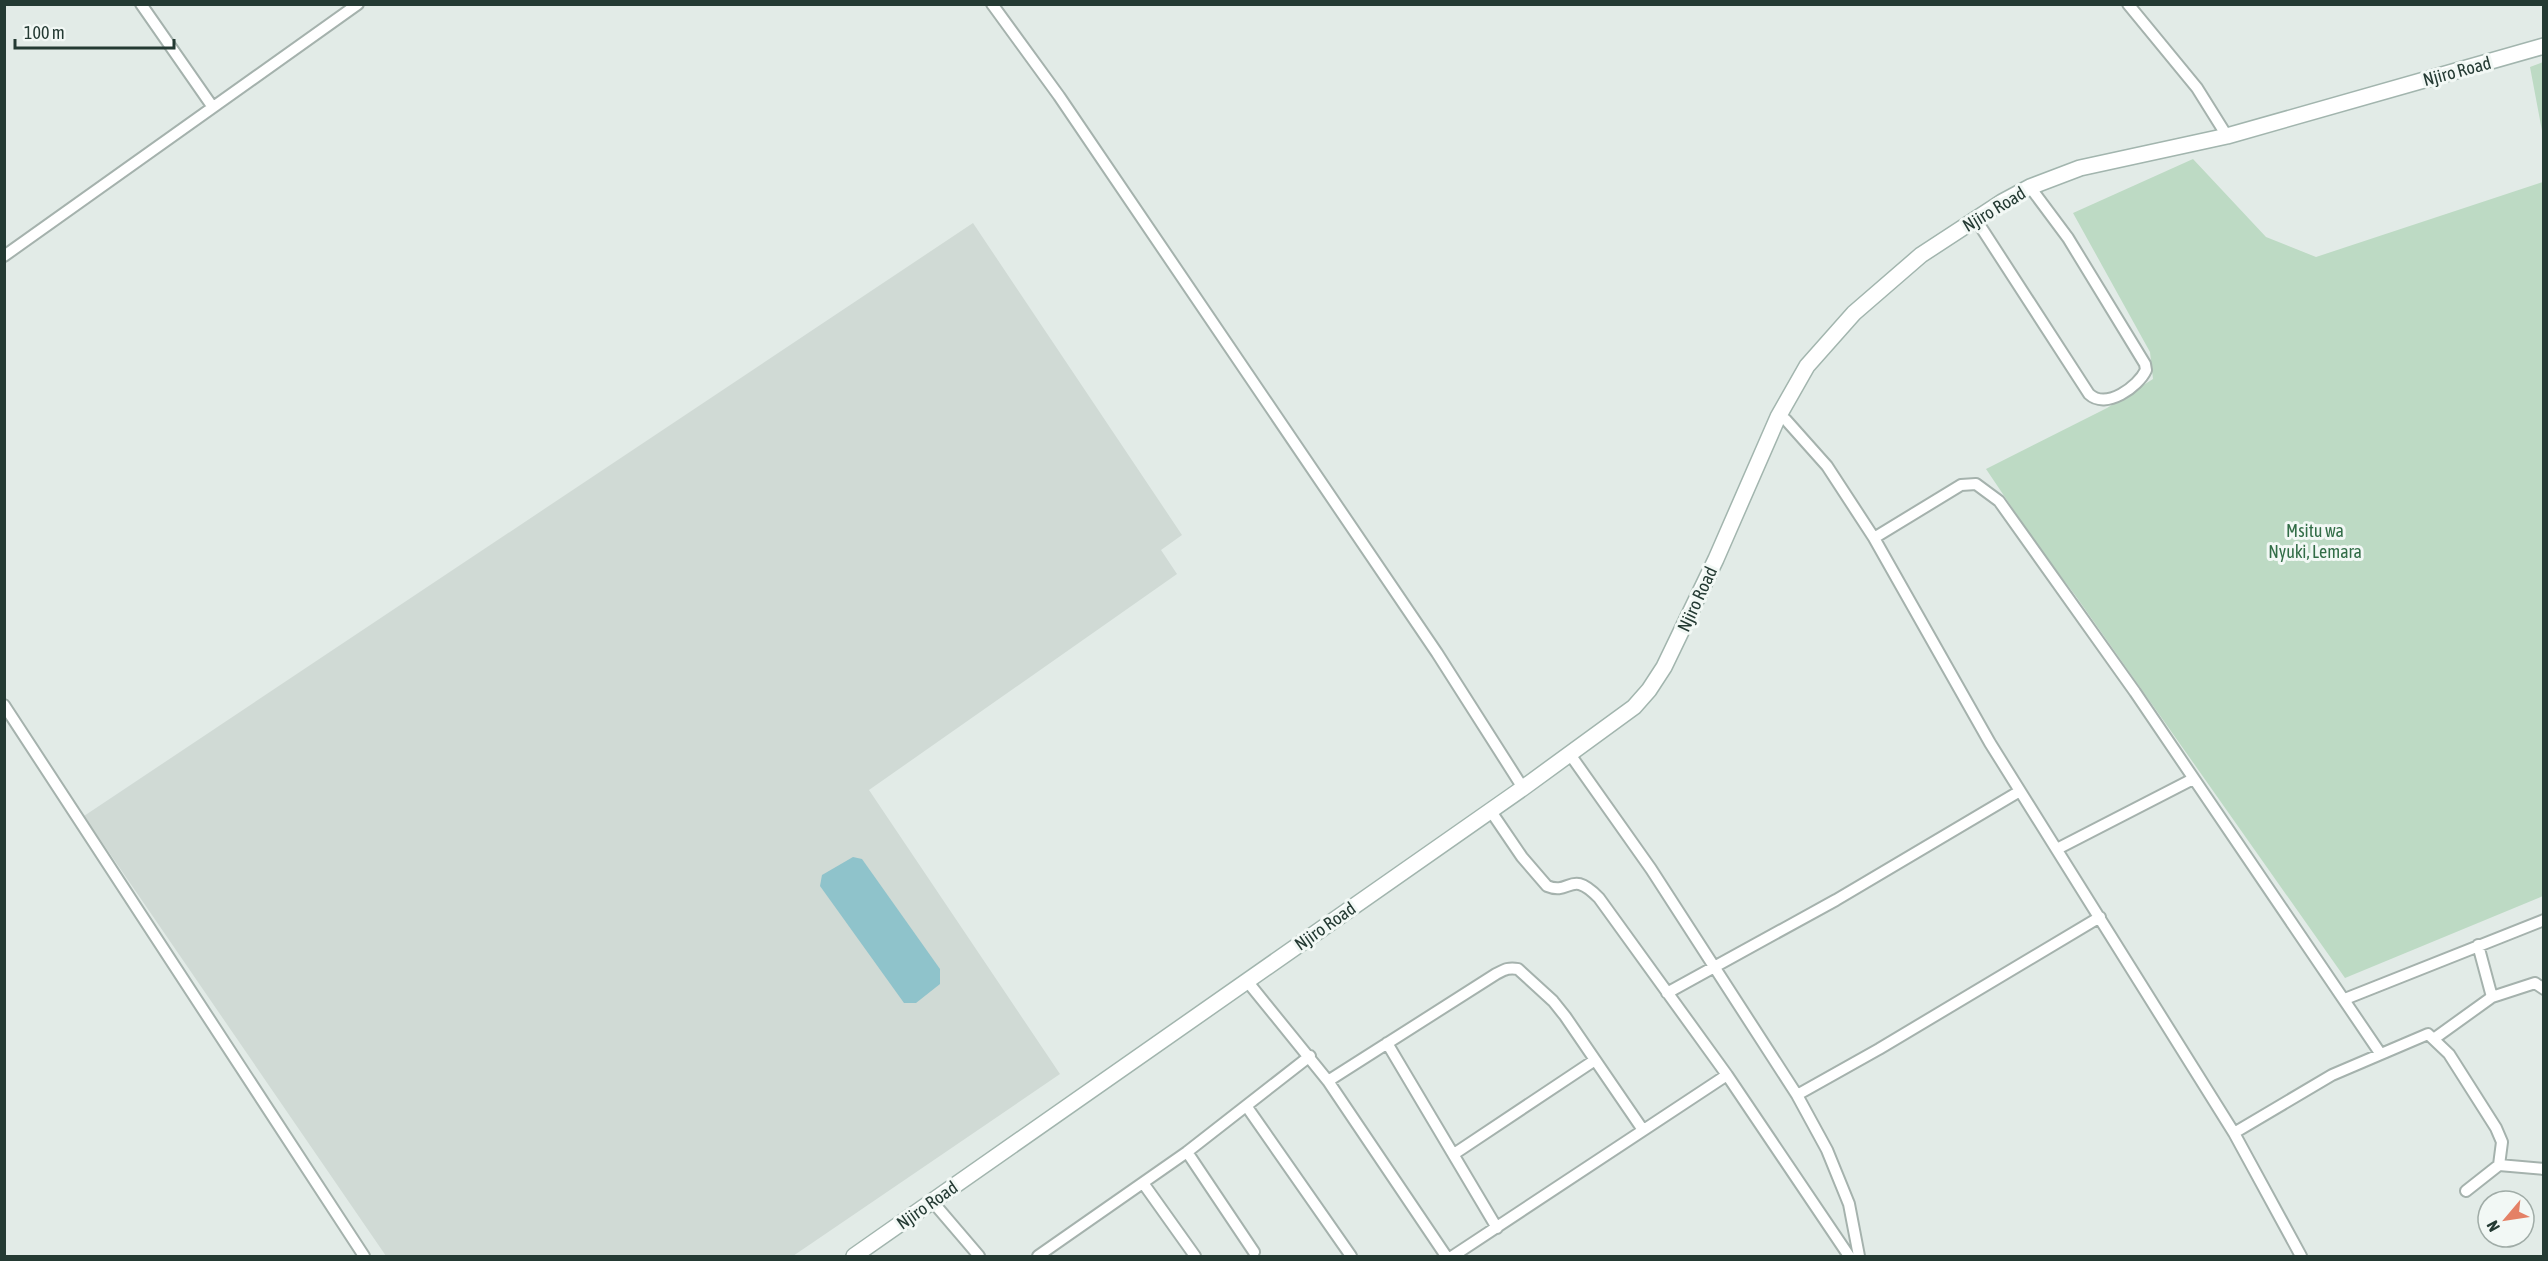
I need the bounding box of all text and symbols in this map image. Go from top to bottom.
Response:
scale bar [15,12,174,50]
text: 100 m [24,22,65,43]
street label: Njiro Road [2421,52,2493,90]
street label: Njiro Road [1959,182,2029,236]
park label: Msitu wa Nyuki, Lemara [2268,520,2362,562]
street label: Njiro Road [1673,563,1721,635]
street label: Njiro Road [1291,897,1359,955]
street label: Njiro Road [893,1176,961,1234]
north arrow [2476,1189,2536,1249]
text: N [2483,1218,2503,1235]

